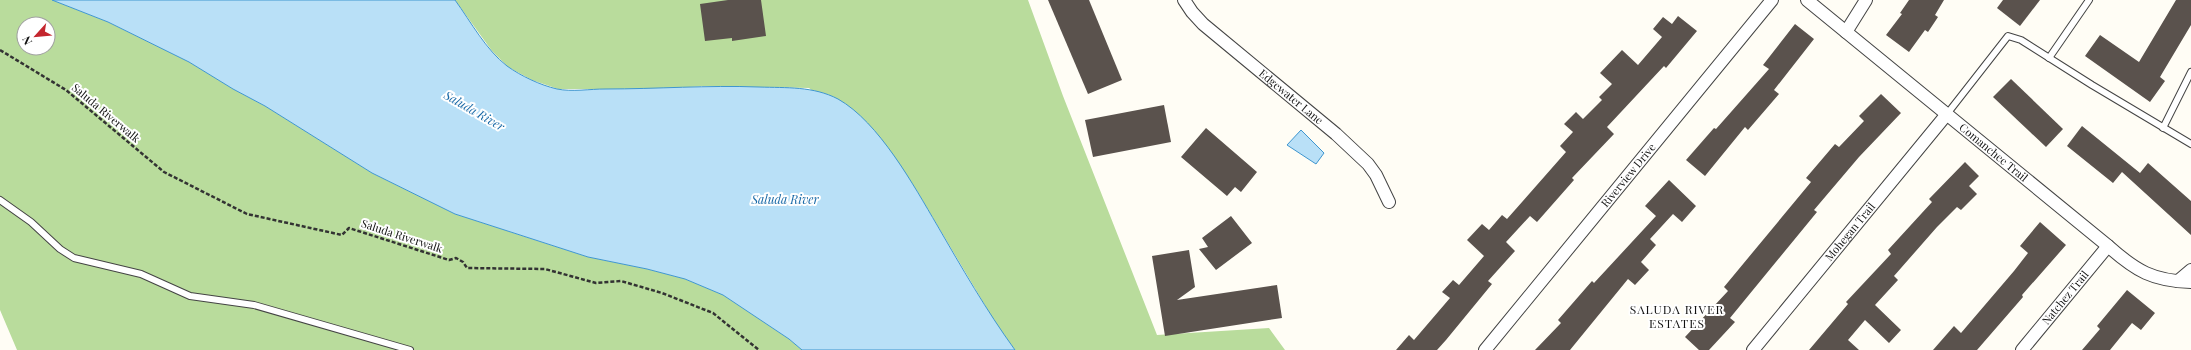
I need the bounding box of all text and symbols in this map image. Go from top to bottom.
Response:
north arrow [16,16,56,56]
text: N [18,34,35,48]
street label: Edgewater Lane [1256,65,1327,128]
street label: Saluda Riverwalk [69,80,144,146]
water label: Saluda River [441,86,508,134]
street label: Comanchee Trail [1956,120,2031,185]
street label: Riverview Drive [1597,140,1659,210]
water label: Saluda River [750,191,819,207]
street label: Mohegan Trail [1821,199,1878,264]
street label: Saluda Riverwalk [360,215,445,256]
street label: Natchez Trail [2038,267,2092,327]
district label: SALUDA RIVER ESTATES [1630,301,1724,331]

